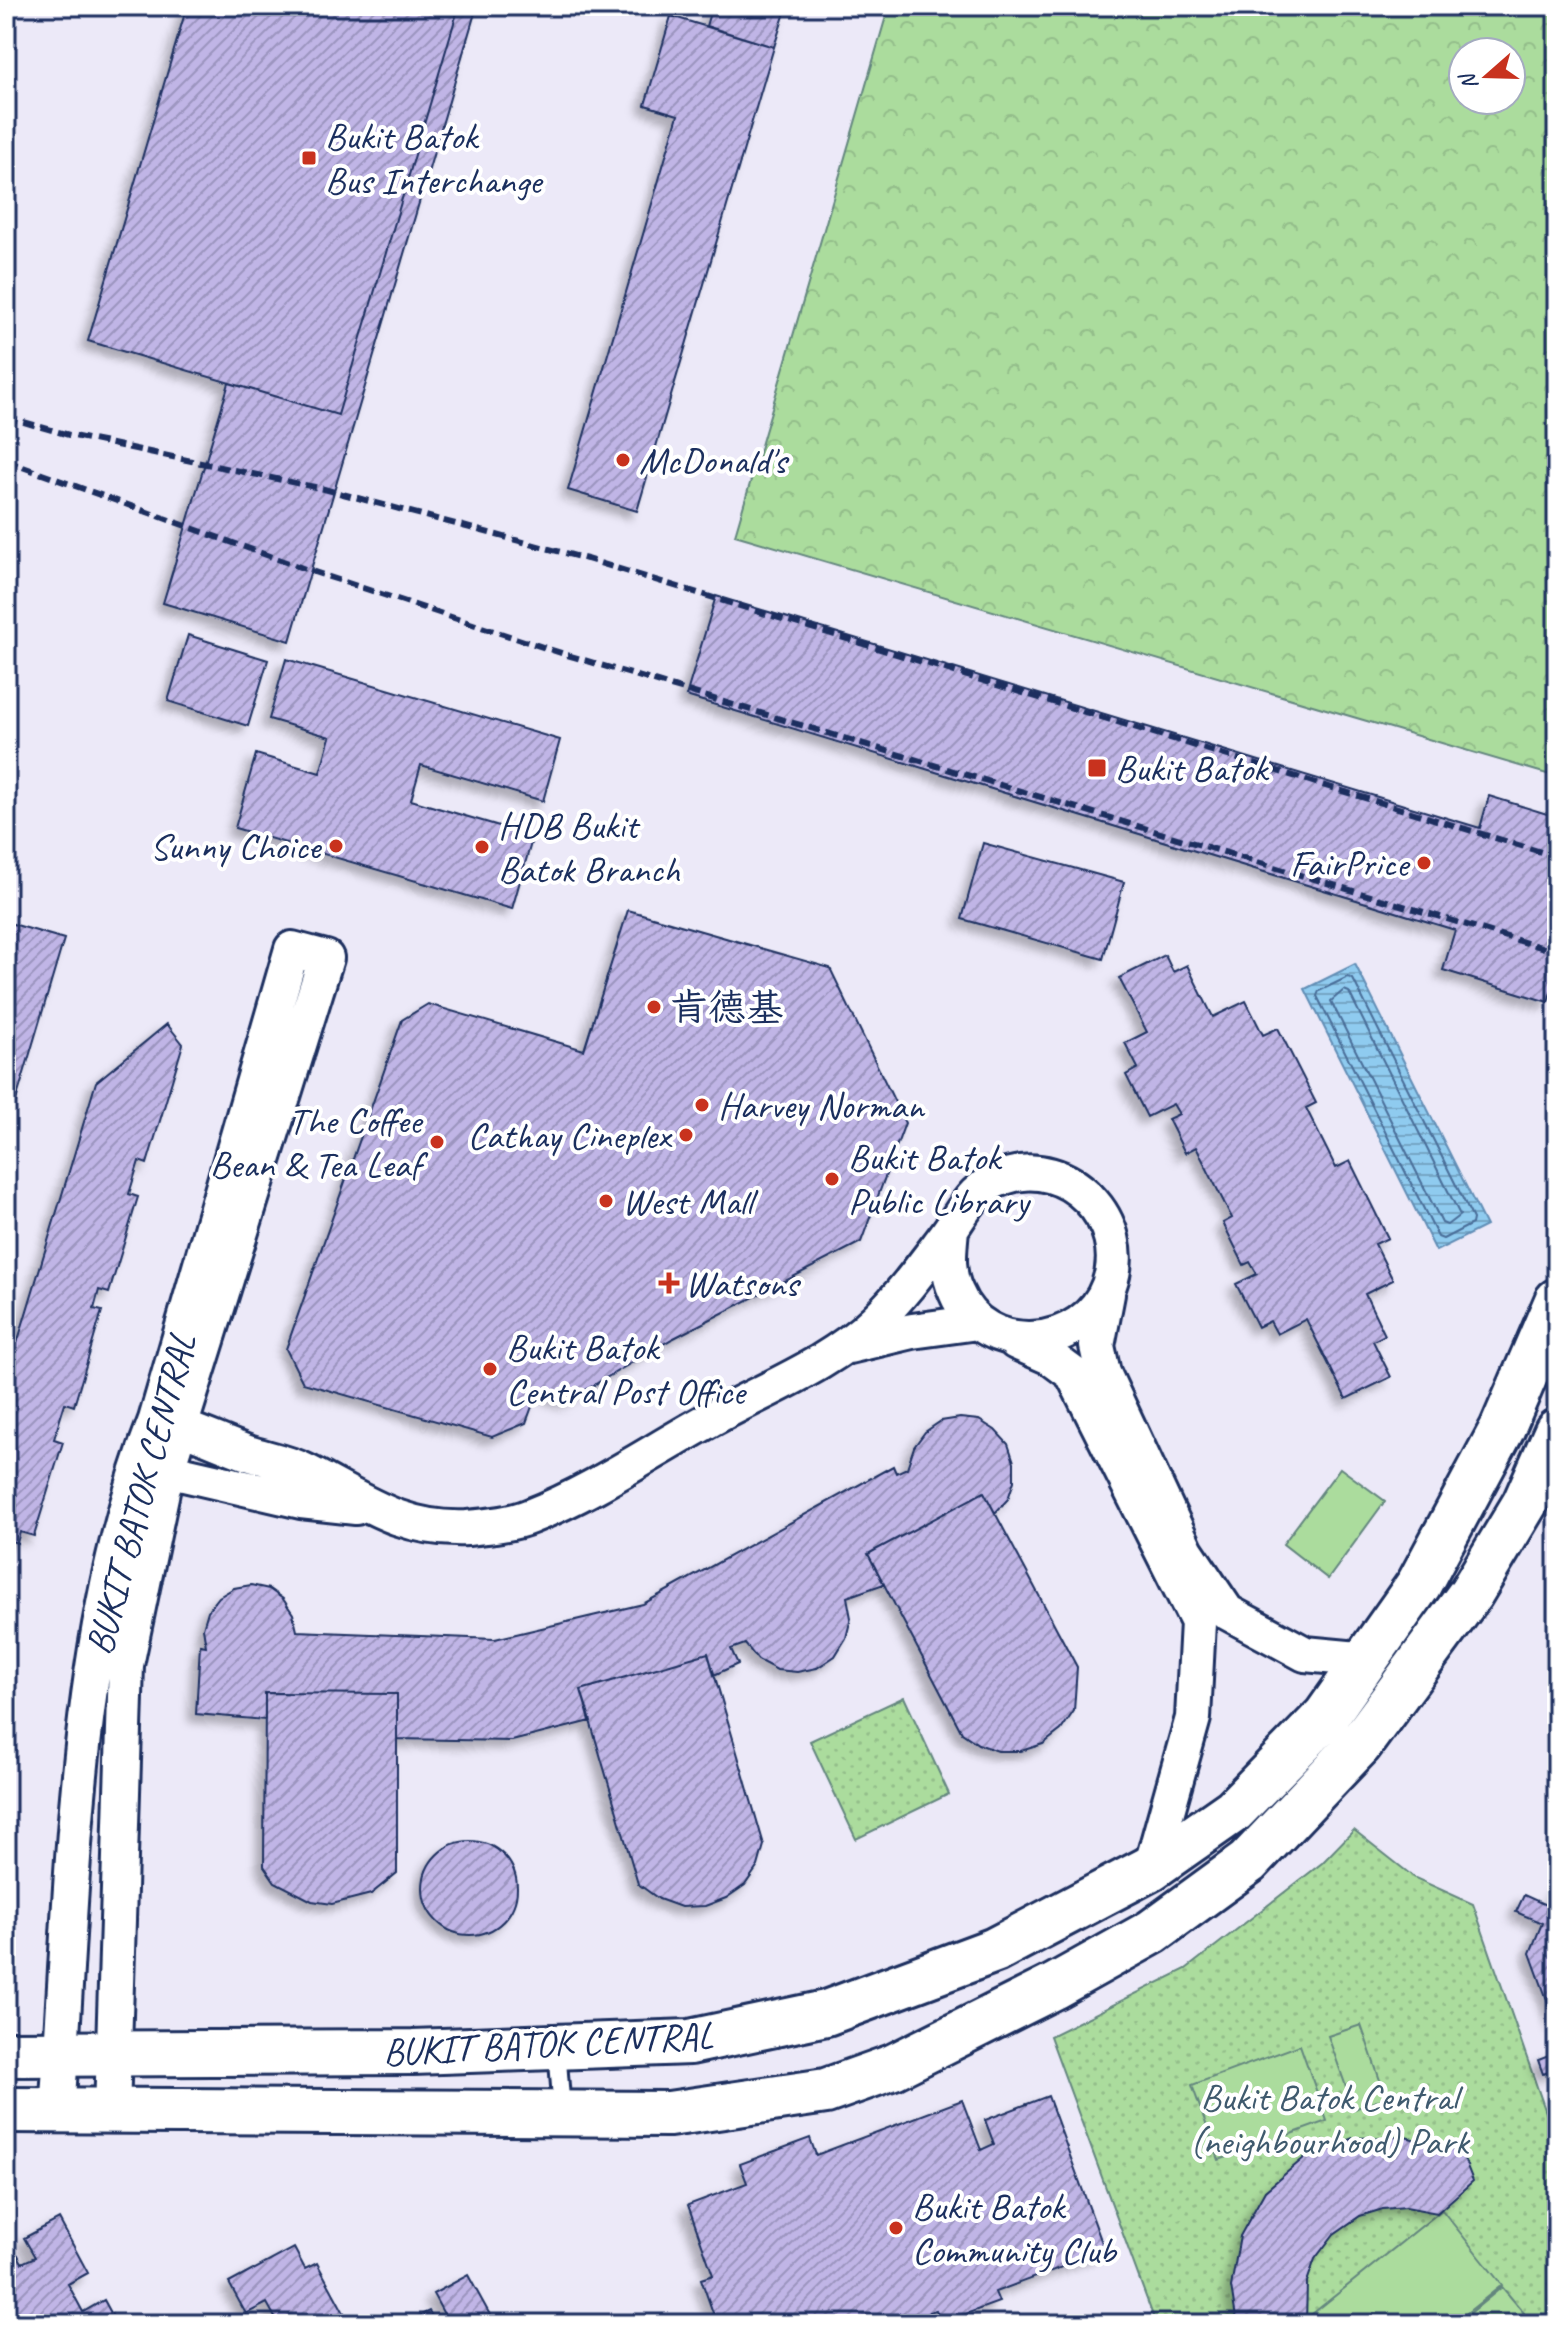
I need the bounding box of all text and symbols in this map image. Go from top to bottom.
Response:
north arrow [1447,36,1527,116]
text: N [1453,68,1485,94]
place label: Bukit Batok Bus Interchange [325,113,544,204]
marker: Bukit Batok Bus Interchange [300,149,318,167]
place label: McDonald's [639,437,790,484]
marker: McDonald's [614,451,632,469]
place label: Bukit Batok [1115,745,1270,792]
marker: Bukit Batok [1086,757,1108,779]
place label: HDB Bukit Batok Branch [498,802,681,893]
place label: Sunny Choice [150,823,323,870]
marker: Sunny Choice [327,837,345,855]
marker: HDB Bukit Batok Branch [473,838,491,856]
place label: FairPrice [1290,840,1411,887]
marker: FairPrice [1415,854,1433,872]
place label: 肯德基 [670,984,784,1031]
marker: 肯德基 [645,998,663,1016]
place label: Harvey Norman [718,1082,925,1129]
marker: Harvey Norman [693,1096,711,1114]
place label: The Coffee Bean & Tea Leaf [210,1097,429,1188]
place label: Cathay Cineplex [468,1112,673,1159]
marker: Cathay Cineplex [677,1126,695,1144]
marker: The Coffee Bean & Tea Leaf [428,1133,446,1151]
place label: Bukit Batok Public Library [848,1134,1031,1225]
marker: Bukit Batok Public Library [823,1170,841,1188]
place label: West Mall [622,1178,759,1225]
marker: West Mall [597,1192,615,1210]
place label: Watsons [685,1260,802,1307]
marker: Watsons [660,1274,678,1292]
place label: Bukit Batok Central Post Office [506,1324,747,1415]
street label: BUKIT BATOK CENTRAL [75,1328,206,1660]
marker: Bukit Batok Central Post Office [481,1360,499,1378]
street label: BUKIT BATOK CENTRAL [382,2011,715,2076]
park label: Bukit Batok Central (neighbourhood) Park [1190,2074,1470,2165]
place label: Bukit Batok Community Club [912,2183,1118,2274]
marker: Bukit Batok Community Club [887,2219,905,2237]

